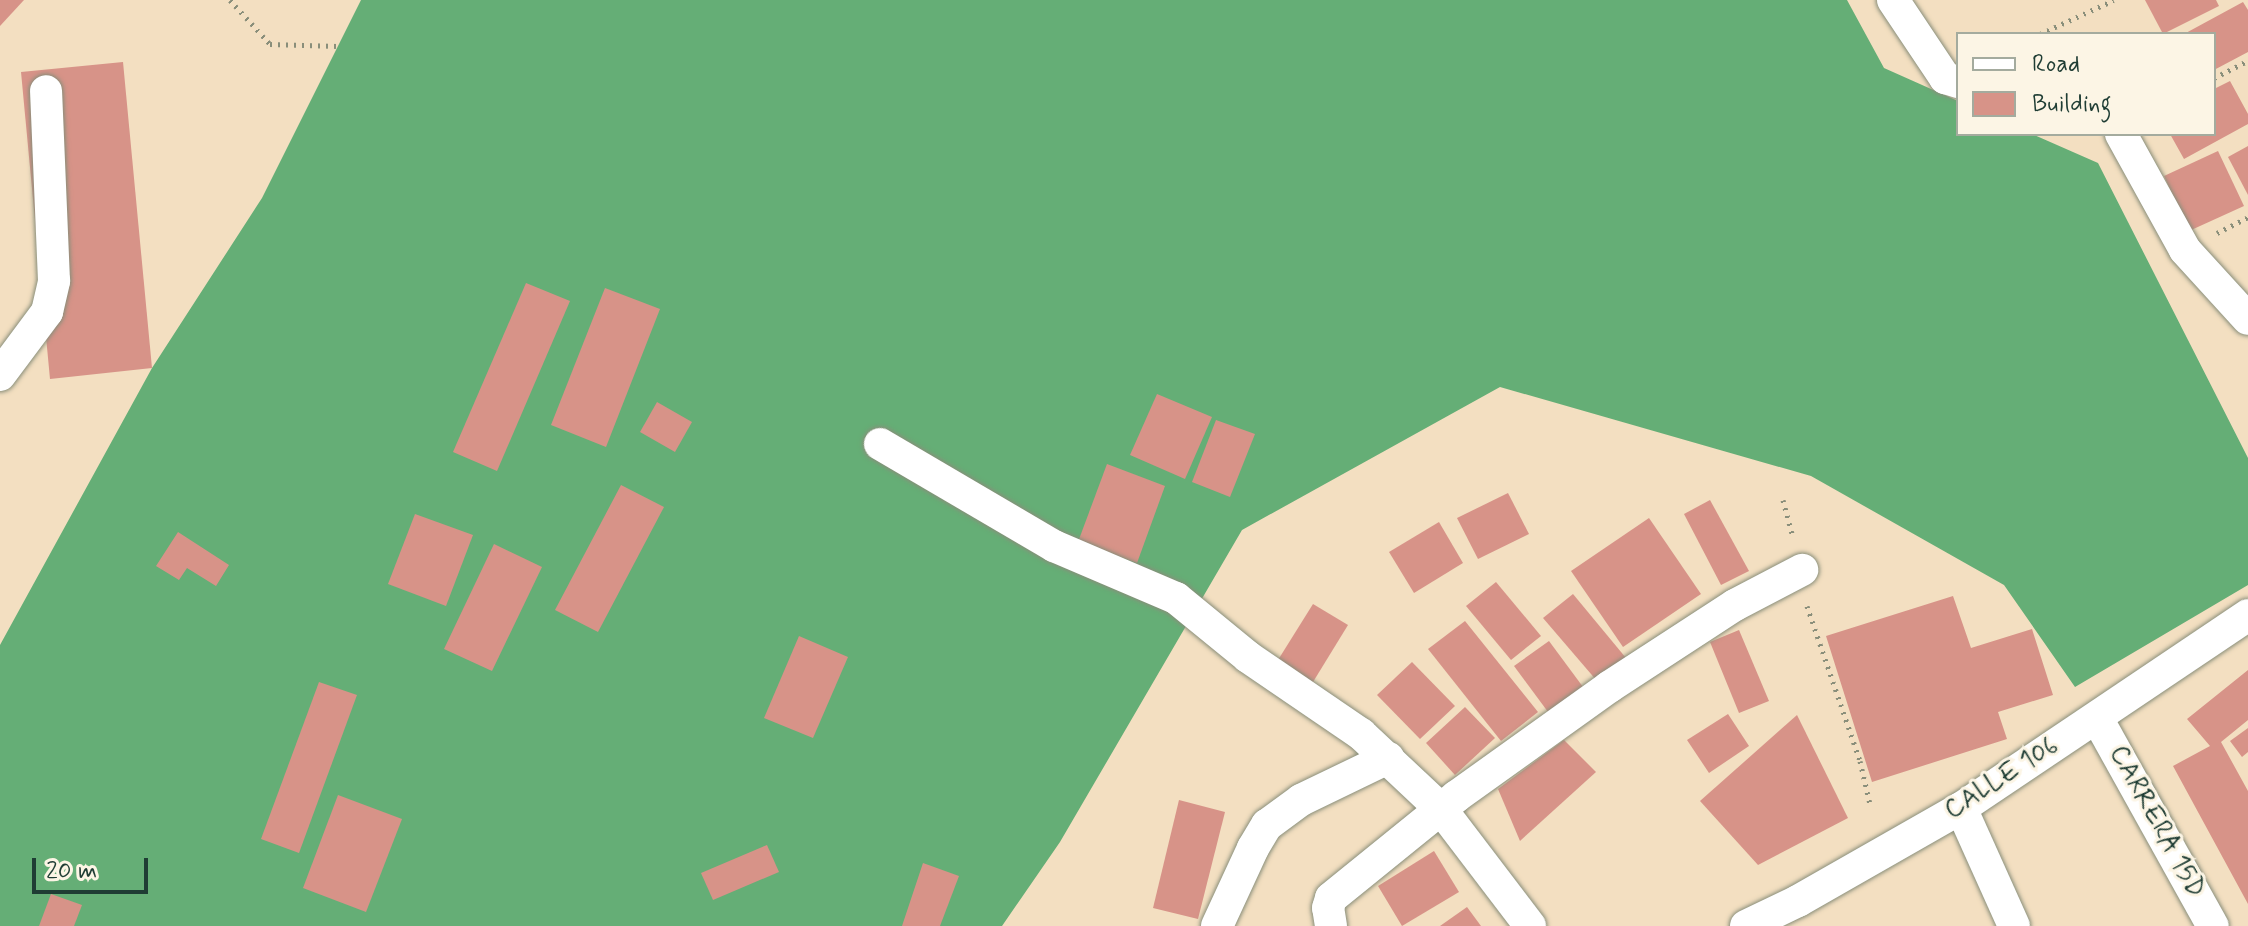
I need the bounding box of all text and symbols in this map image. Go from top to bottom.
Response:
legend [1956,32,2216,136]
text: Road [2032,49,2080,80]
text: Building [2032,89,2112,120]
street label: CALLE 106 [1940,731,2064,827]
street label: CARRERA 15D [2101,741,2211,903]
scale bar [36,842,152,892]
text: 20 m [46,856,97,887]

